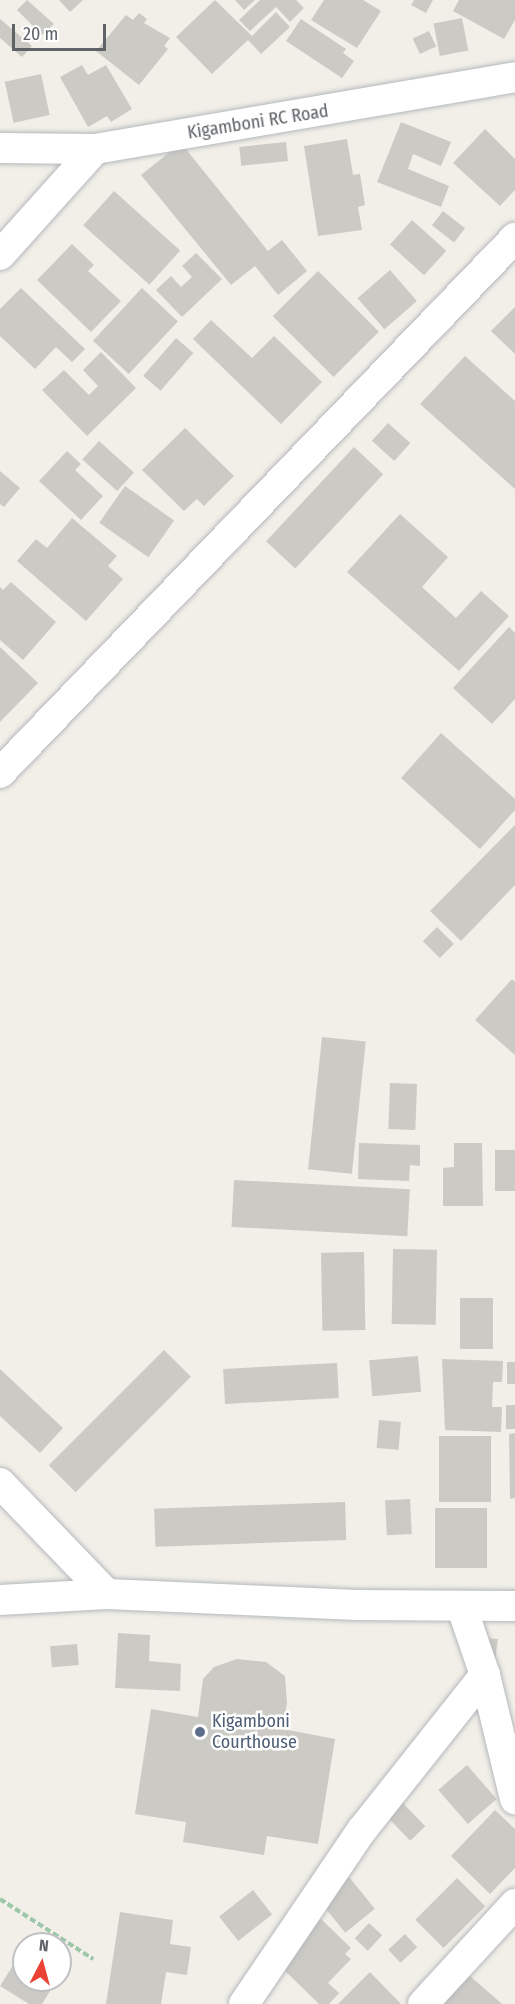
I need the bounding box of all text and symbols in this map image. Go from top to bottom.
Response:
scale bar [15,12,110,50]
text: 20 m [23,23,58,45]
street label: Kigamboni RC Road [186,100,330,144]
place label: Kigamboni Courthouse [212,1711,297,1754]
marker: Kigamboni Courthouse [193,1725,207,1739]
north arrow [12,1932,72,1992]
text: N [38,1936,49,1956]

